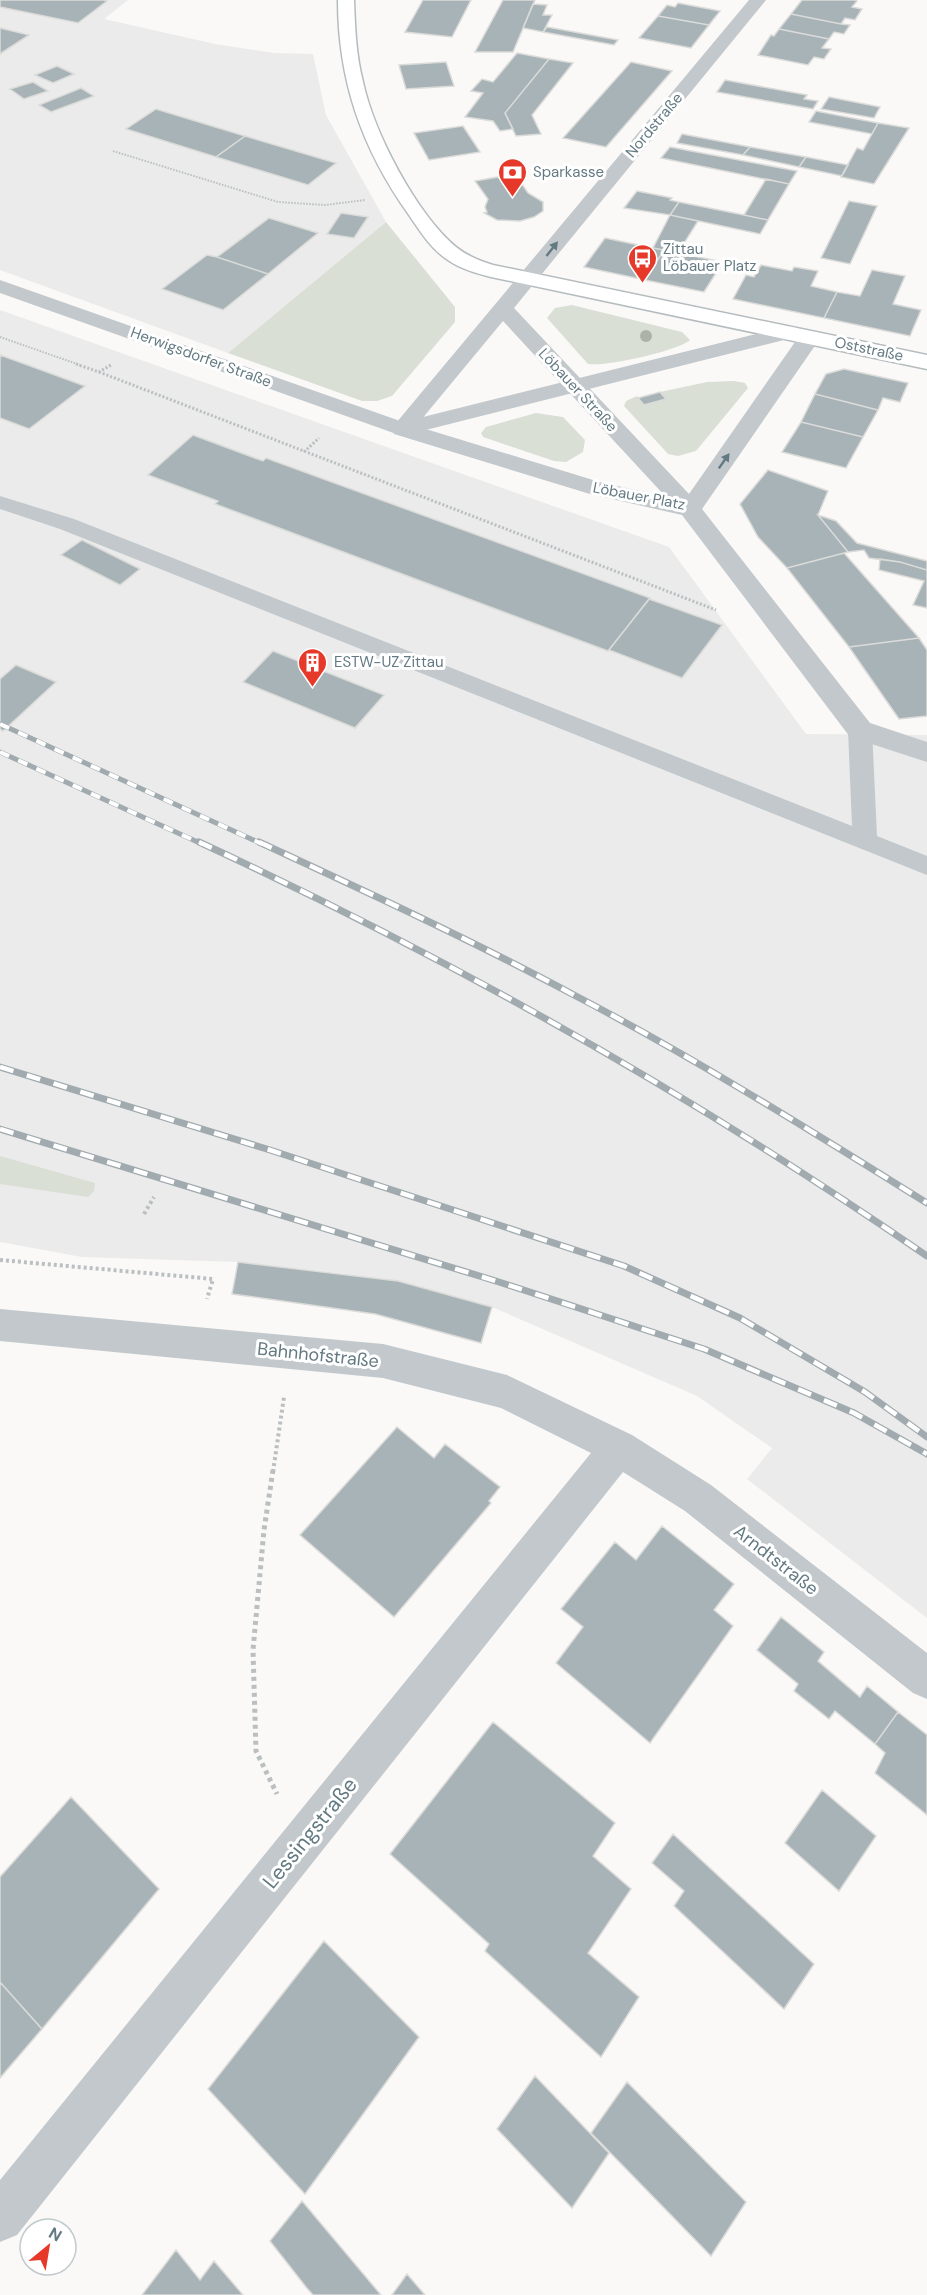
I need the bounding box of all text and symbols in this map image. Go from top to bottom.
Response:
street label: Nordstraße [621,88,687,162]
bank icon: Sparkasse [496,156,528,198]
place label: Sparkasse [533,162,604,182]
place label: Zittau Löbauer Platz [663,239,757,276]
one-way arrow [546,241,559,257]
bus stop icon: Zittau Löbauer Platz [626,242,658,284]
street label: Herwigsdorfer Straße [128,322,274,392]
street label: Oststraße [833,332,905,366]
street label: Löbauer Straße [534,344,622,436]
one-way arrow [718,453,730,469]
street label: Löbauer Platz [591,477,687,515]
building icon: ESTW-UZ Zittau [297,646,329,688]
place label: ESTW-UZ Zittau [334,652,444,672]
street label: Bahnhofstraße [256,1337,380,1373]
street label: Arndtstraße [729,1519,823,1601]
street label: Lessingstraße [256,1771,364,1894]
north arrow [18,2217,78,2277]
text: N [45,2222,66,2246]

